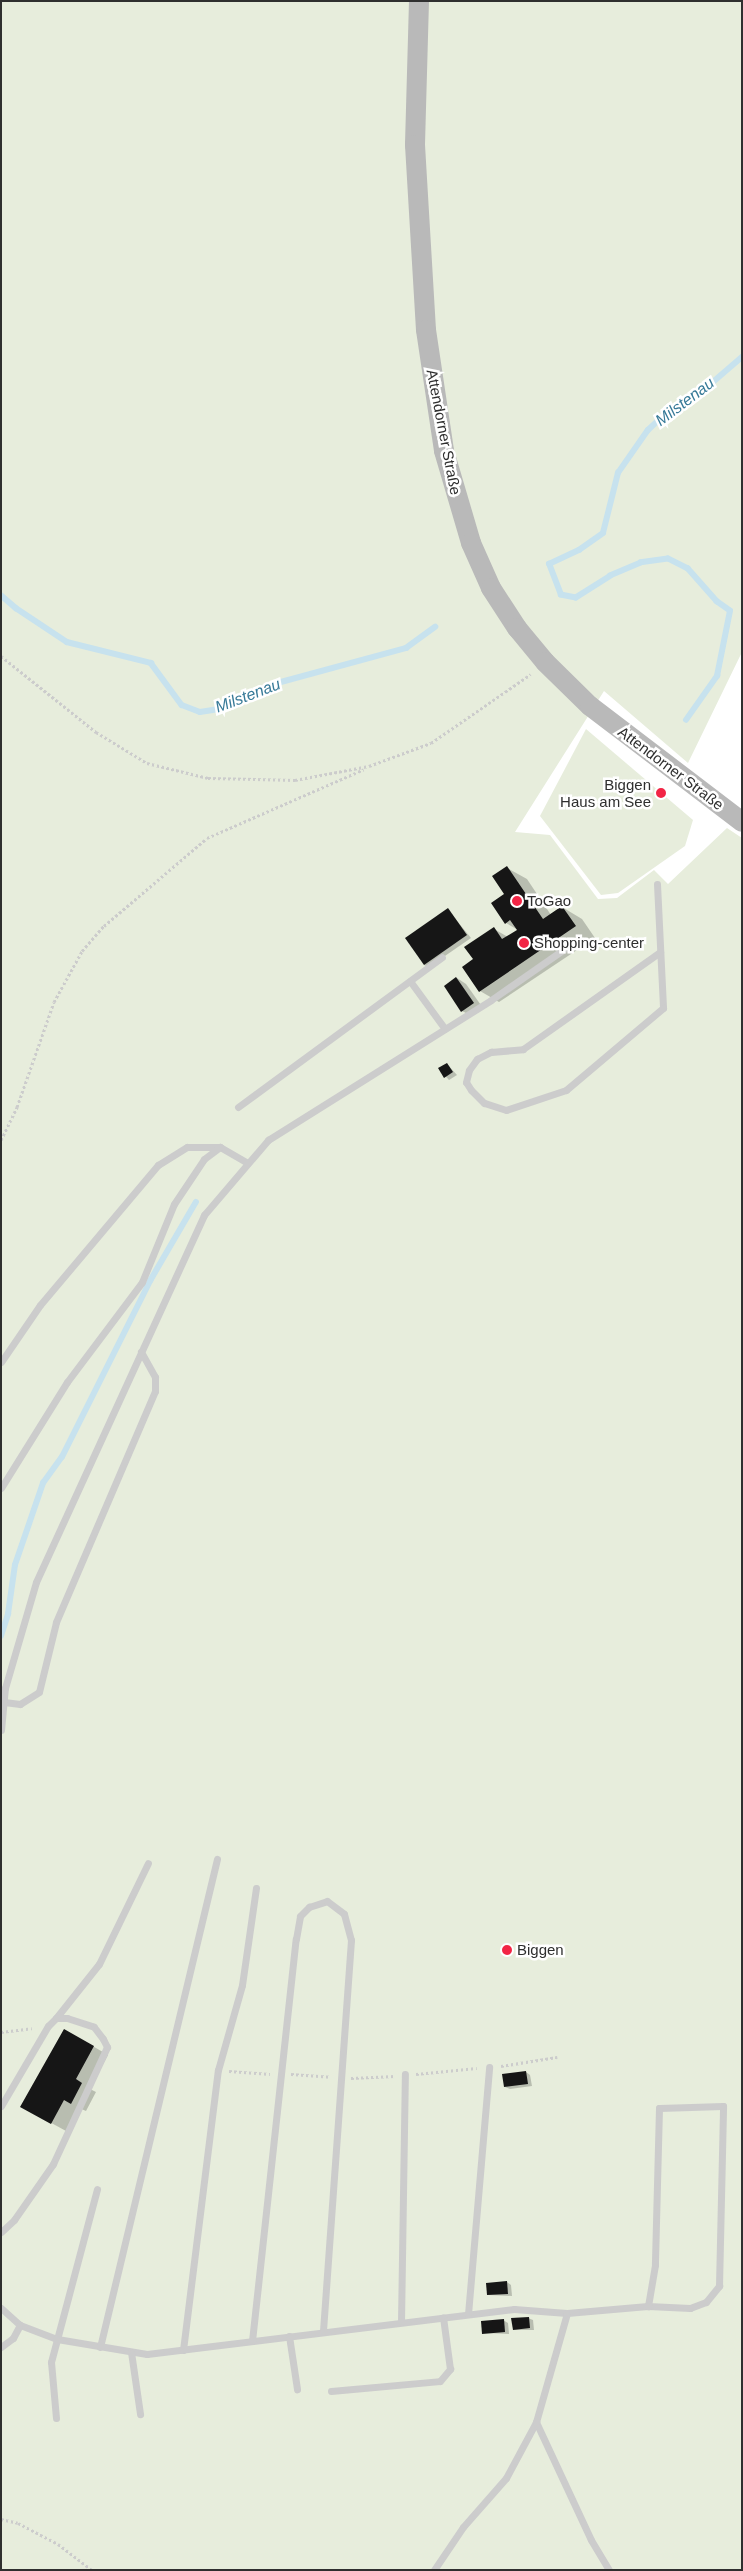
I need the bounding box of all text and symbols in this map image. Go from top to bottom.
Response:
street label: Attendorner Straße [423,368,465,496]
water label: Milstenau [652,374,718,430]
water label: Milstenau [213,675,283,717]
street label: Attendorner Straße [615,722,727,814]
place label: Biggen Haus am See [560,775,651,810]
marker: Biggen Haus am See [655,787,667,799]
place label: ToGao [527,892,571,910]
marker: ToGao [511,895,523,907]
place label: Shopping-center [534,934,644,952]
marker: Shopping-center [518,937,530,949]
place label: Biggen [517,1941,564,1959]
marker: Biggen [501,1944,513,1956]

